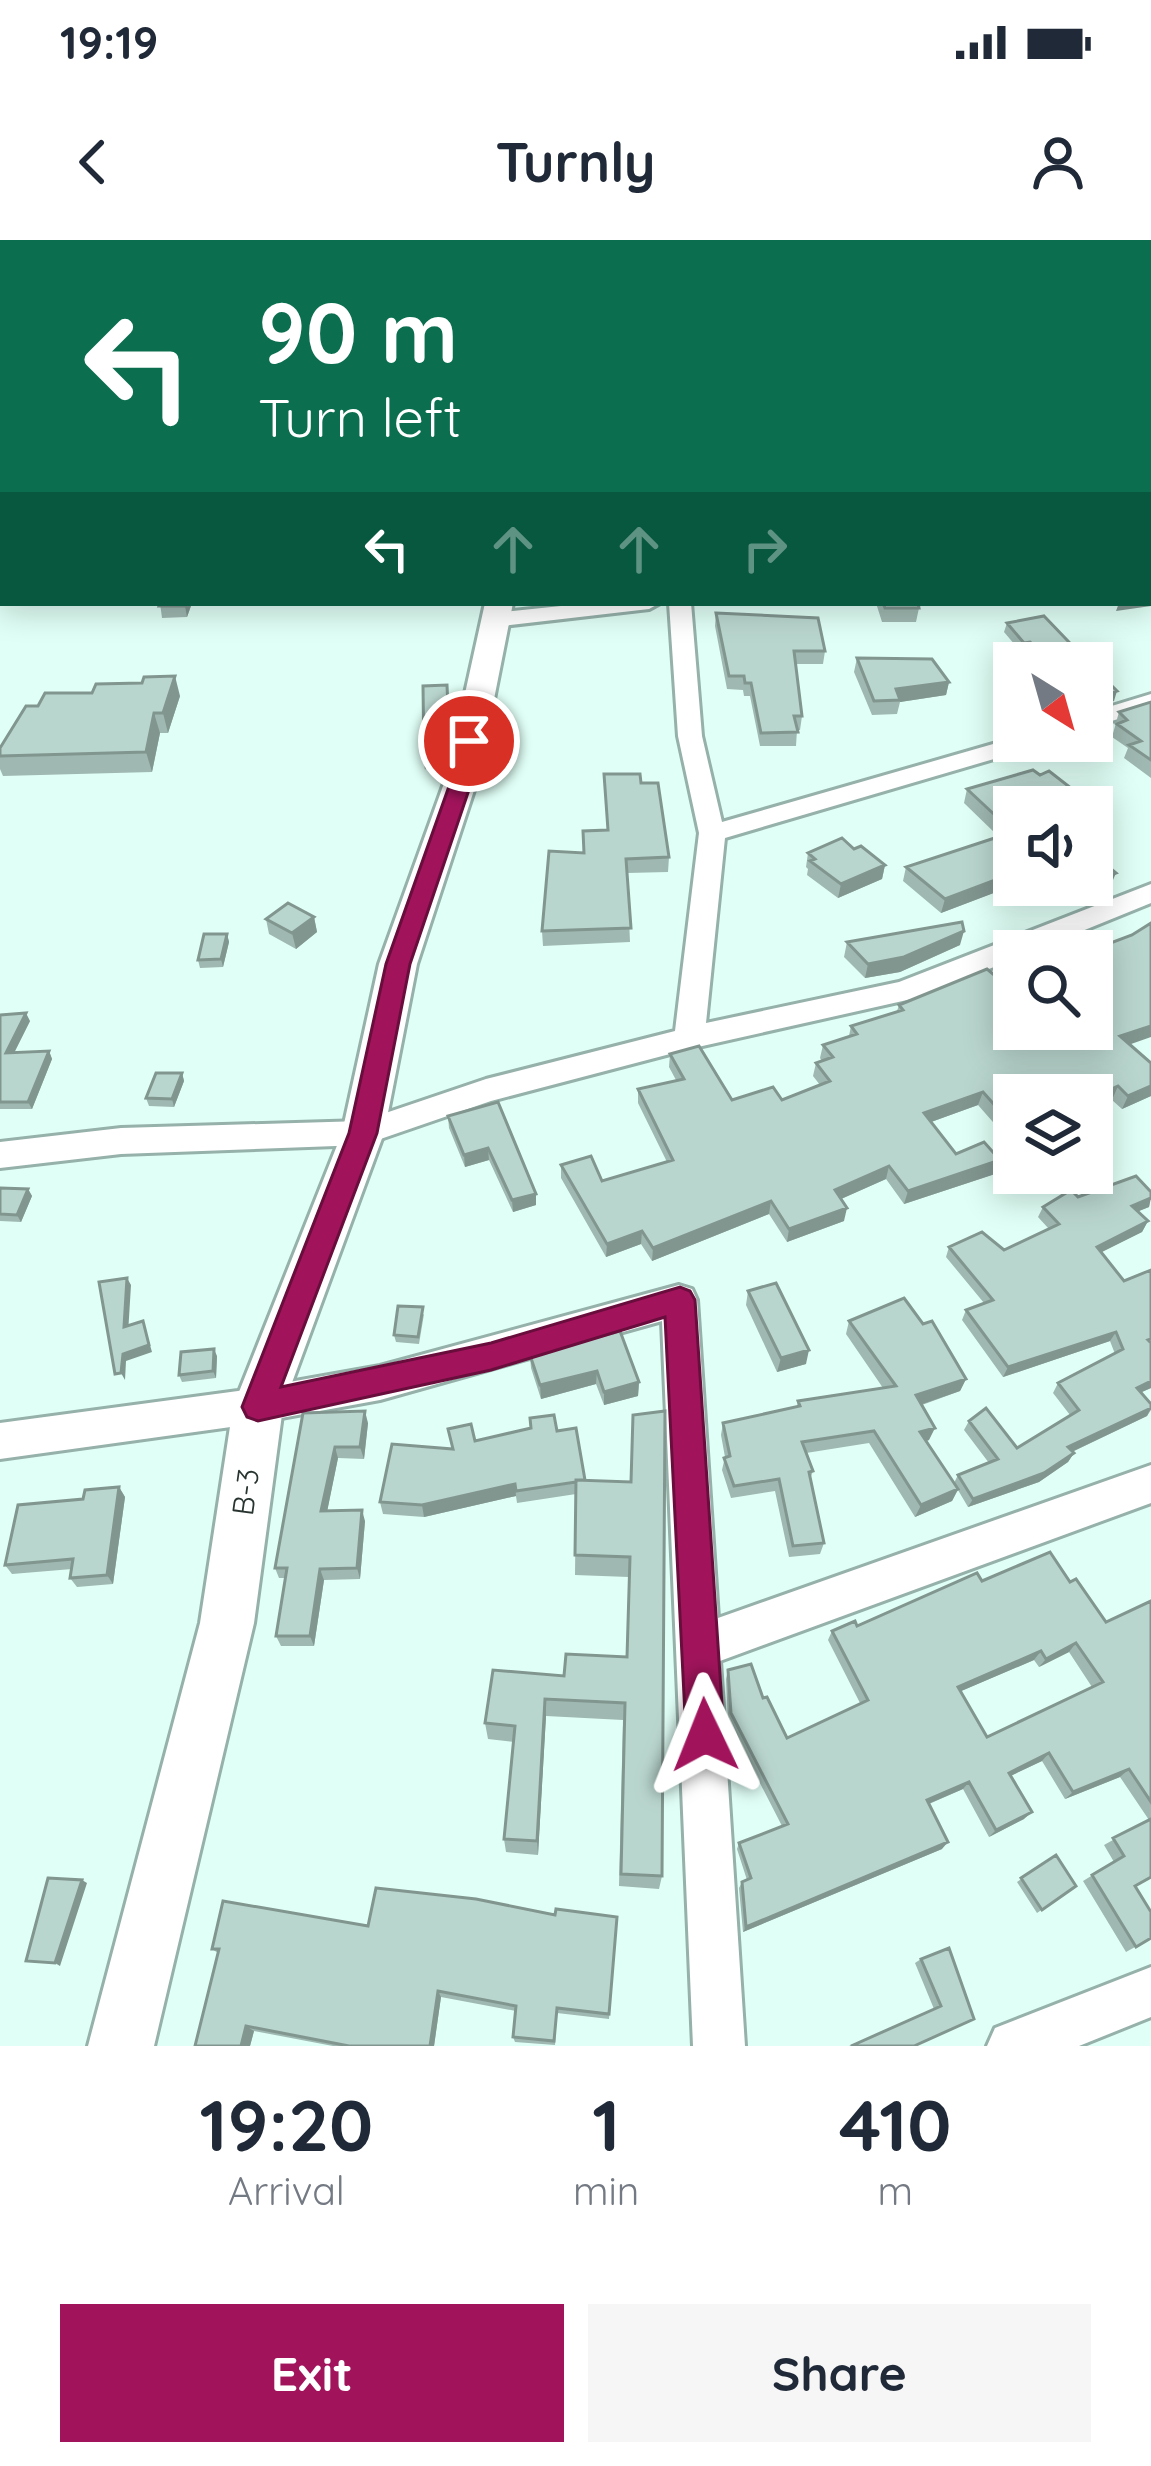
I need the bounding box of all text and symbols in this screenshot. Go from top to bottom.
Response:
text: 19:19 [60,14,158,70]
text: Turnly [495,128,656,196]
icon: back [60,129,126,195]
icon: person [1025,129,1091,195]
text: 90 m [258,279,458,384]
icon: left [60,288,216,444]
text: Turn left [258,383,462,451]
icon: left [354,516,420,582]
icon: ahead [480,516,546,582]
icon: ahead [606,516,672,582]
icon: right [732,516,798,582]
north arrow [993,642,1113,762]
map controls [993,642,1113,1194]
pin [418,690,520,792]
icon: arrive [436,708,502,774]
button: sound [993,786,1113,906]
button: search [993,930,1113,1050]
button: layers [993,1074,1113,1194]
street label: B-3 [223,1466,267,1518]
position arrow [642,1672,768,1798]
text: 19:20 [200,2079,373,2169]
text: 1 [592,2079,620,2169]
text: 410 [839,2079,951,2169]
text: Arrival [228,2166,345,2215]
text: min [573,2166,639,2215]
text: m [877,2166,913,2215]
button: Exit [60,2304,564,2442]
button: Share [588,2304,1091,2442]

